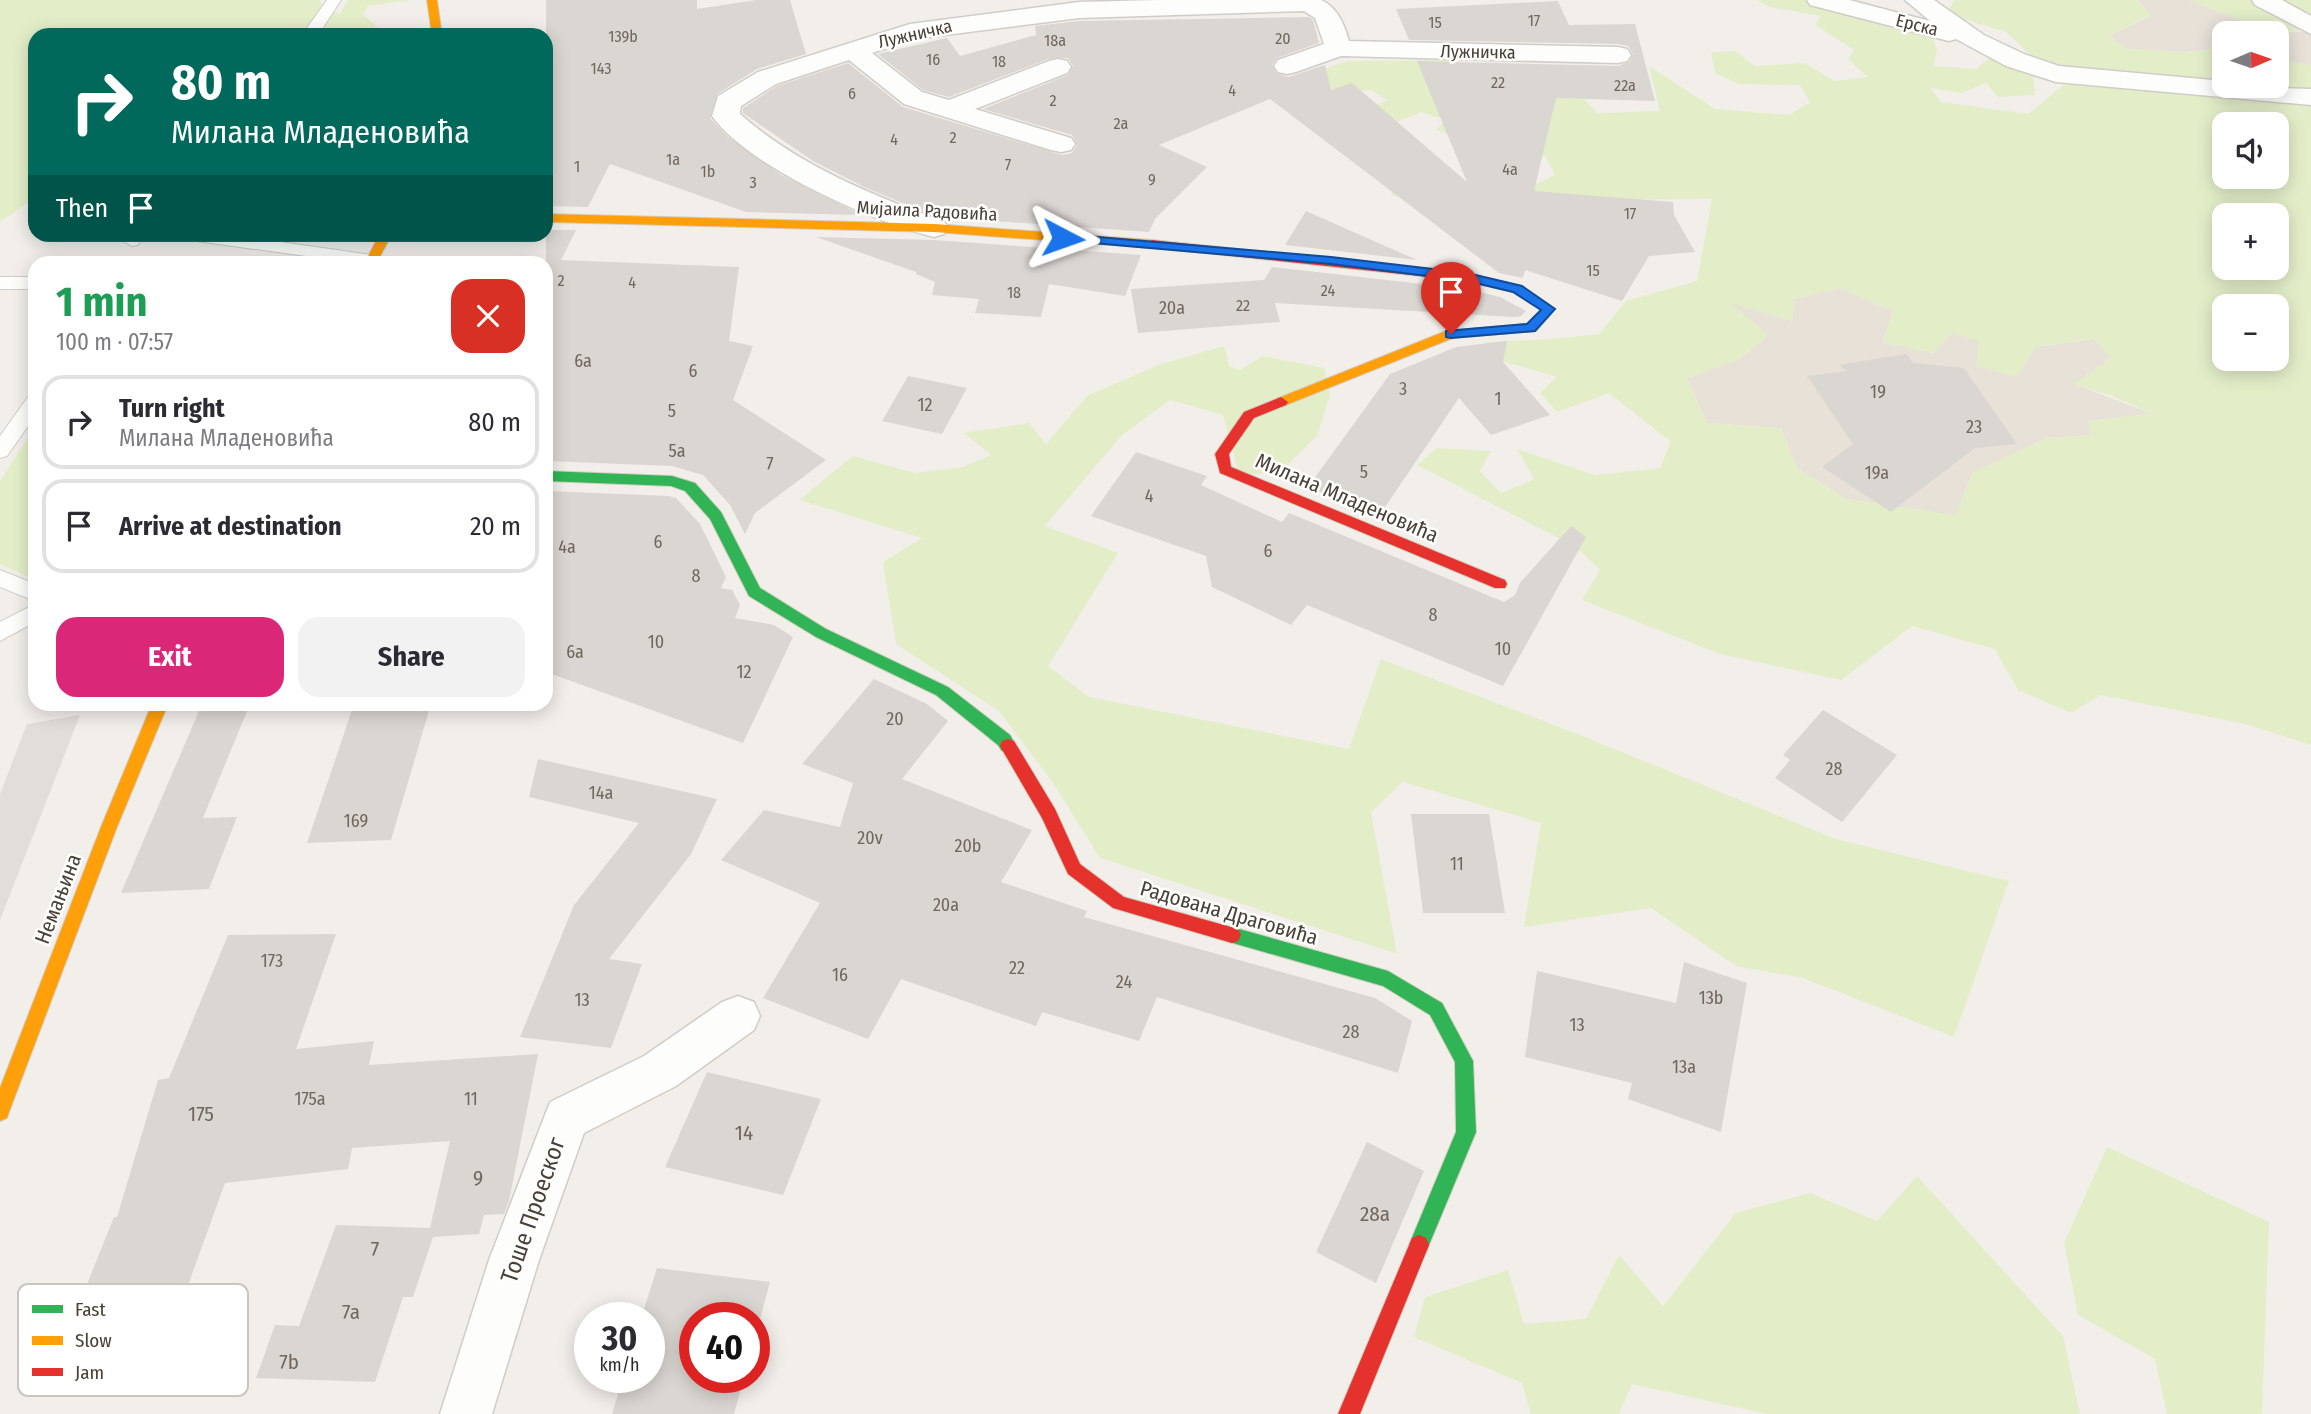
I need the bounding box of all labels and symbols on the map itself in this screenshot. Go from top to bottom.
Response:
street label: Ерска [1894,9,1941,41]
house number: 17 [1528,11,1541,30]
house number: 15 [1428,13,1442,32]
street label: Лужничка [876,15,954,53]
north arrow [2212,21,2289,98]
house number: 139b [608,27,638,46]
house number: 20 [1275,29,1291,48]
house number: 18a [1044,31,1066,50]
street label: Лужничка [1440,40,1516,64]
house number: 16 [926,50,940,69]
house number: 18 [992,52,1006,71]
house number: 143 [591,59,611,78]
house number: 22 [1491,73,1505,92]
house number: 22a [1614,76,1636,95]
house number: 4 [1228,81,1236,100]
house number: 6 [848,84,856,103]
house number: 2 [1049,91,1057,110]
house number: 2a [1114,114,1129,133]
house number: 2 [949,128,957,147]
house number: 4 [890,130,898,149]
house number: 1a [666,150,680,169]
house number: 7 [1005,155,1012,174]
house number: 1 [574,157,580,176]
house number: 4a [1502,160,1518,179]
house number: 1b [701,162,715,181]
house number: 9 [1148,170,1156,189]
house number: 3 [749,173,757,192]
street label: Мијаила Радовића [856,196,998,226]
position arrow [1026,201,1100,275]
house number: 17 [1624,204,1637,223]
house number: 15 [1586,261,1600,280]
pin [1421,262,1481,334]
house number: 2 [557,271,565,290]
house number: 4 [628,273,636,292]
house number: 24 [1321,281,1335,300]
house number: 18 [1007,283,1021,302]
house number: 22 [1236,296,1250,315]
house number: 20a [1159,297,1185,319]
house number: 6a [574,350,592,372]
house number: 6 [689,360,698,382]
house number: 3 [1399,378,1407,400]
house number: 19 [1870,381,1886,403]
house number: 1 [1494,388,1502,410]
house number: 12 [918,394,933,416]
house number: 5 [668,400,676,422]
house number: 23 [1966,416,1982,438]
house number: 5a [668,440,686,462]
street label: Милана Младеновића [1252,448,1442,548]
house number: 7 [766,453,774,475]
house number: 5 [1360,461,1368,483]
house number: 19a [1865,462,1889,484]
house number: 4 [1145,485,1154,507]
house number: 6 [654,531,663,553]
house number: 4a [558,536,576,558]
house number: 6 [1264,540,1273,562]
house number: 8 [692,565,701,587]
house number: 8 [1429,604,1438,626]
house number: 10 [648,631,664,653]
house number: 10 [1495,638,1511,660]
house number: 6a [566,641,584,663]
house number: 12 [737,661,752,683]
house number: 20 [886,708,904,730]
house number: 28 [1826,758,1842,780]
house number: 14a [589,782,613,804]
house number: 169 [344,810,368,832]
house number: 20v [857,827,883,849]
house number: 20b [955,835,981,857]
street label: Немањина [29,850,87,948]
house number: 11 [1450,853,1464,875]
street label: Радована Драговића [1137,875,1321,951]
house number: 20a [933,894,959,916]
house number: 173 [261,950,283,972]
house number: 22 [1009,957,1025,979]
house number: 16 [832,964,848,986]
house number: 24 [1116,971,1132,993]
house number: 13b [1699,987,1723,1009]
house number: 13 [574,989,590,1011]
house number: 13 [1569,1014,1585,1036]
house number: 28 [1343,1021,1359,1043]
house number: 13a [1672,1056,1696,1078]
house number: 175a [294,1088,326,1110]
house number: 11 [464,1088,478,1110]
house number: 175 [188,1101,214,1127]
house number: 14 [735,1120,753,1146]
street label: Тоше Проеског [495,1133,571,1286]
house number: 9 [473,1165,483,1191]
house number: 28a [1360,1201,1390,1227]
house number: 7 [371,1236,379,1262]
legend [18,1284,248,1396]
text: Fast [75,1298,106,1321]
house number: 7a [342,1299,360,1325]
speed limit sign: 40 [679,1302,770,1393]
text: Slow [75,1329,112,1352]
house number: 7b [279,1349,299,1375]
text: Jam [75,1361,104,1384]

